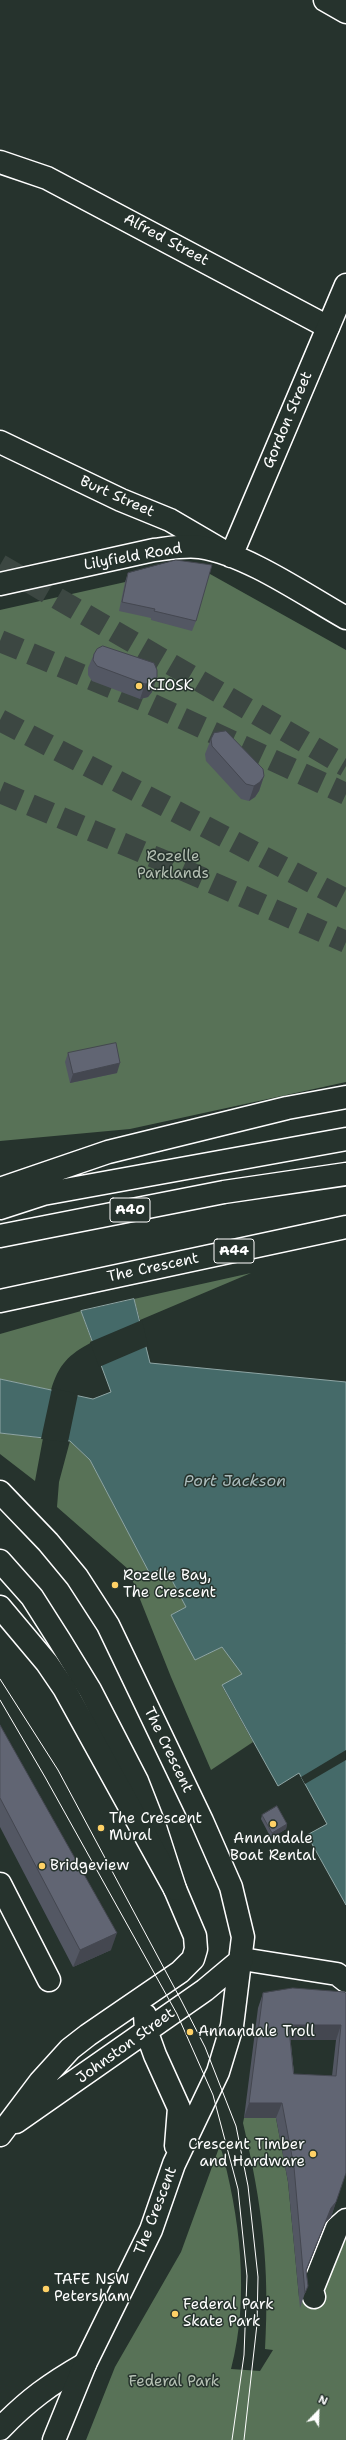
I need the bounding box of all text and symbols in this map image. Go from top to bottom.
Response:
street label: Alfred Street [120,210,212,270]
street label: Gordon Street [259,369,317,471]
street label: Burt Street [77,473,157,521]
street label: Lilyfield Road [82,540,184,574]
place label: KIOSK [147,677,193,695]
marker: KIOSK [134,681,144,691]
park label: Rozelle Parklands [137,848,209,883]
road number: A40 [110,1198,150,1222]
road number: A44 [214,1239,254,1263]
street label: The Crescent [106,1250,200,1286]
water label: Port Jackson [184,1472,286,1492]
place label: Rozelle Bay, The Crescent [123,1567,216,1602]
marker: Rozelle Bay, The Crescent [110,1580,120,1590]
street label: The Crescent [140,1704,196,1796]
place label: The Crescent Mural [109,1810,202,1845]
marker: Annandale Boat Rental [268,1819,278,1829]
marker: The Crescent Mural [96,1823,106,1833]
place label: Annandale Boat Rental [230,1830,316,1865]
place label: Bridgeview [50,1857,129,1875]
marker: Bridgeview [37,1861,47,1871]
street label: Johnston Street [73,2004,179,2088]
place label: Annandale Troll [198,2023,315,2041]
marker: Annandale Troll [185,2027,195,2037]
place label: Crescent Timber and Hardware [188,2136,305,2171]
marker: Crescent Timber and Hardware [308,2149,318,2159]
street label: The Crescent [131,2164,181,2258]
place label: TAFE NSW Petersham [54,2271,130,2306]
marker: TAFE NSW Petersham [41,2284,51,2294]
place label: Federal Park Skate Park [183,2296,274,2331]
marker: Federal Park Skate Park [170,2309,180,2319]
park label: Federal Park [129,2373,219,2391]
north arrow [298,2392,338,2432]
text: N [316,2392,330,2409]

